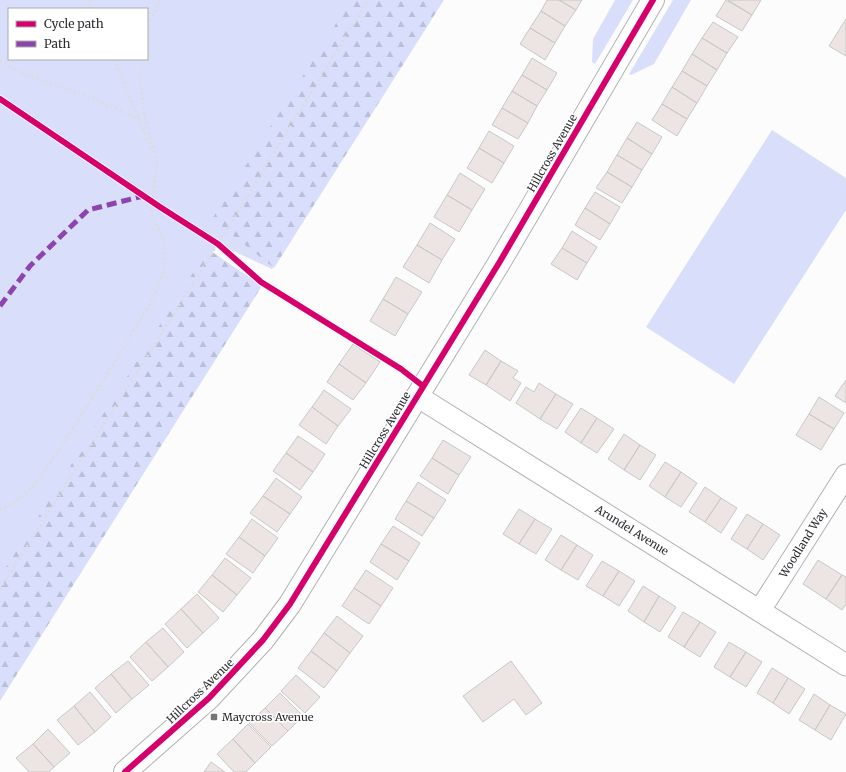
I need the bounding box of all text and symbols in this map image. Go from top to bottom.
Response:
legend [8,8,148,60]
text: Cycle path [44,16,104,31]
text: Path [44,36,70,51]
street label: Hillcross Avenue [524,111,580,194]
street label: Hillcross Avenue [356,389,414,471]
street label: Arundel Avenue [592,501,672,558]
street label: Woodland Way [776,505,830,581]
street label: Hillcross Avenue [164,655,237,726]
place label: Maycross Avenue [222,710,314,724]
marker: Maycross Avenue [209,712,219,722]

